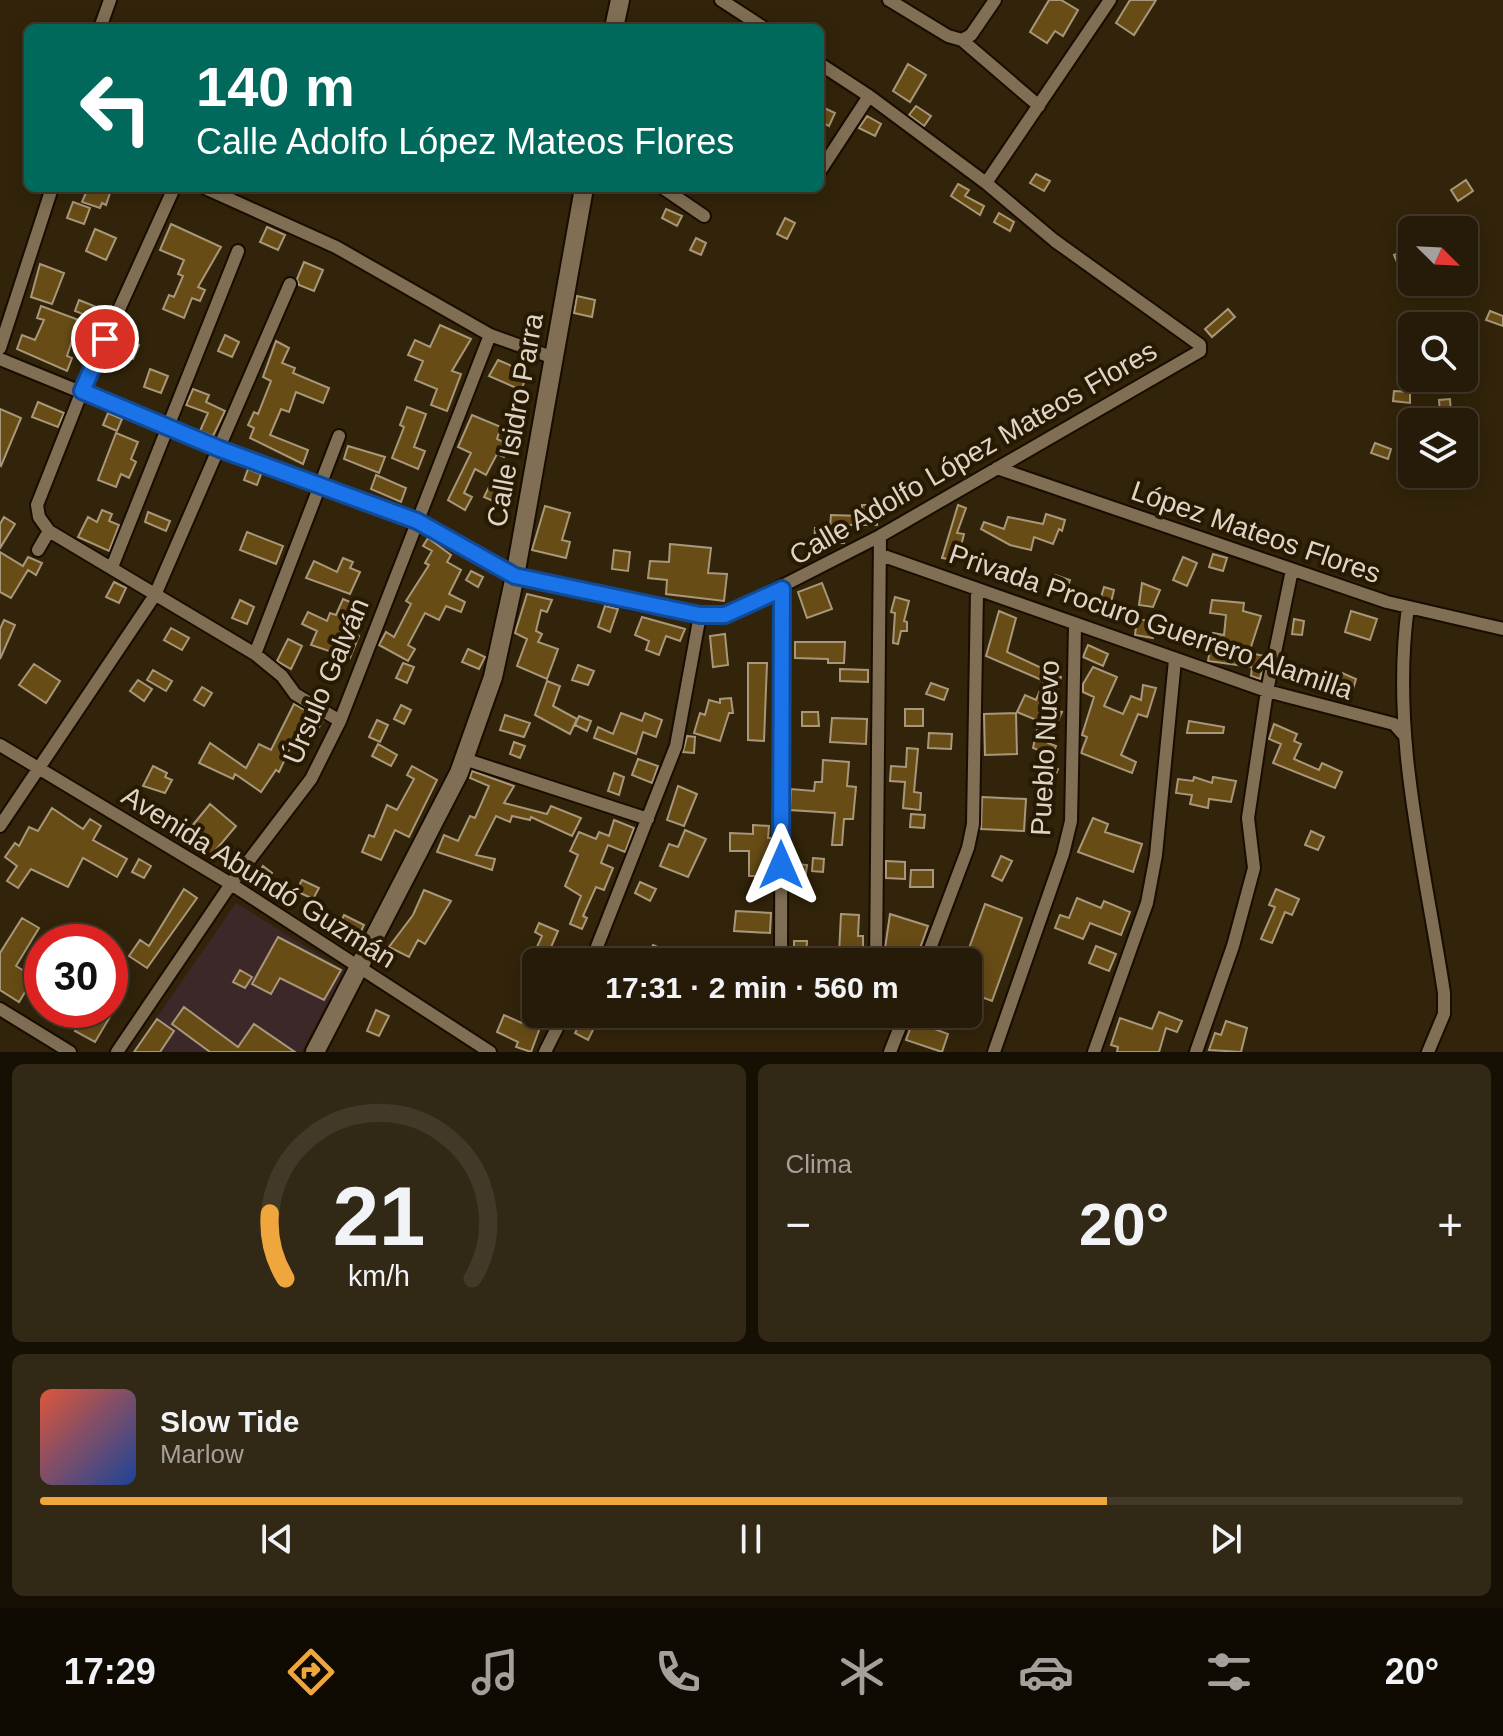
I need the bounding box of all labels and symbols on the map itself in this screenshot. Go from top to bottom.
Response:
north arrow [1398,216,1478,296]
pin [71,305,139,373]
street label: Calle Isidro Parra [481,310,549,529]
street label: Calle Adolfo López Mateos Flores [784,335,1162,571]
street label: López Mateos Flores [1127,475,1385,589]
street label: Privada Procuro Guerrero Alamilla [945,538,1357,706]
street label: Úrsulo Galván [277,593,375,769]
street label: Pueblo Nuevo [1025,659,1065,837]
street label: Avenida Abundó Guzmán [116,780,402,974]
position arrow [739,823,823,907]
speed limit sign: 30 [24,924,128,1028]

